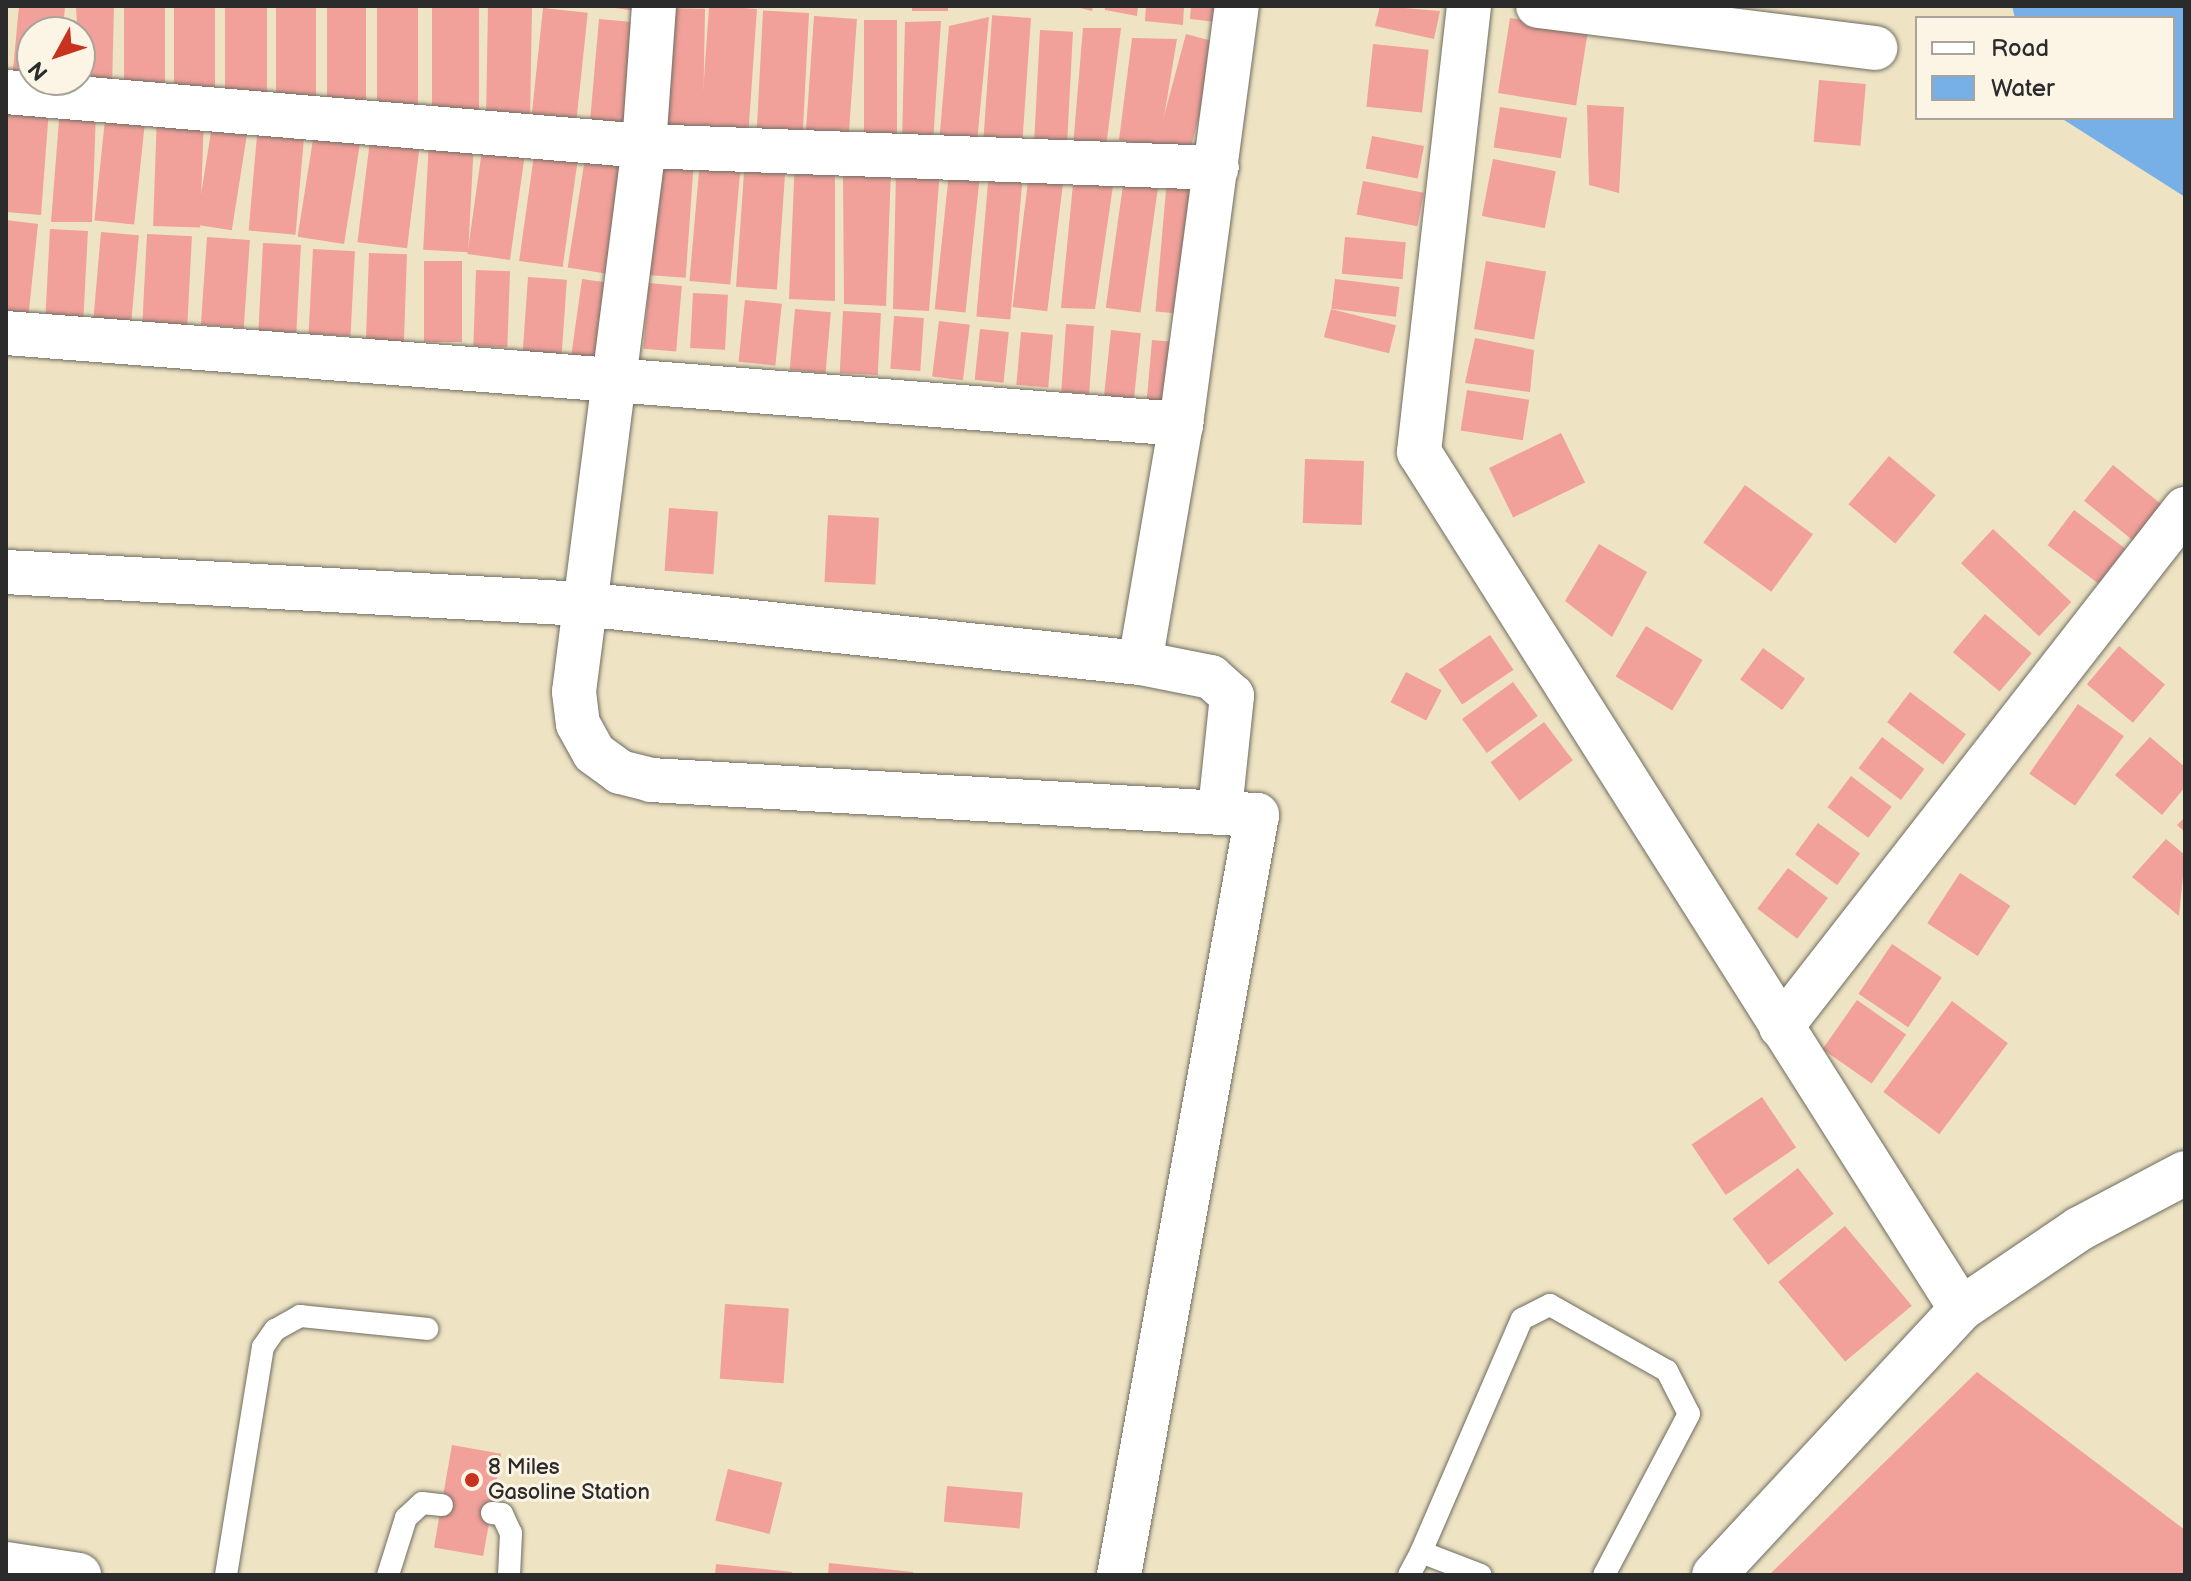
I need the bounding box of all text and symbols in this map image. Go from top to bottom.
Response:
north arrow [16,16,96,96]
legend [1915,16,2175,120]
text: Road [1991,34,2049,63]
text: N [23,55,54,85]
text: Water [1991,74,2055,103]
place label: 8 Miles Gasoline Station [488,1454,650,1506]
marker: 8 Miles Gasoline Station [463,1471,481,1489]

